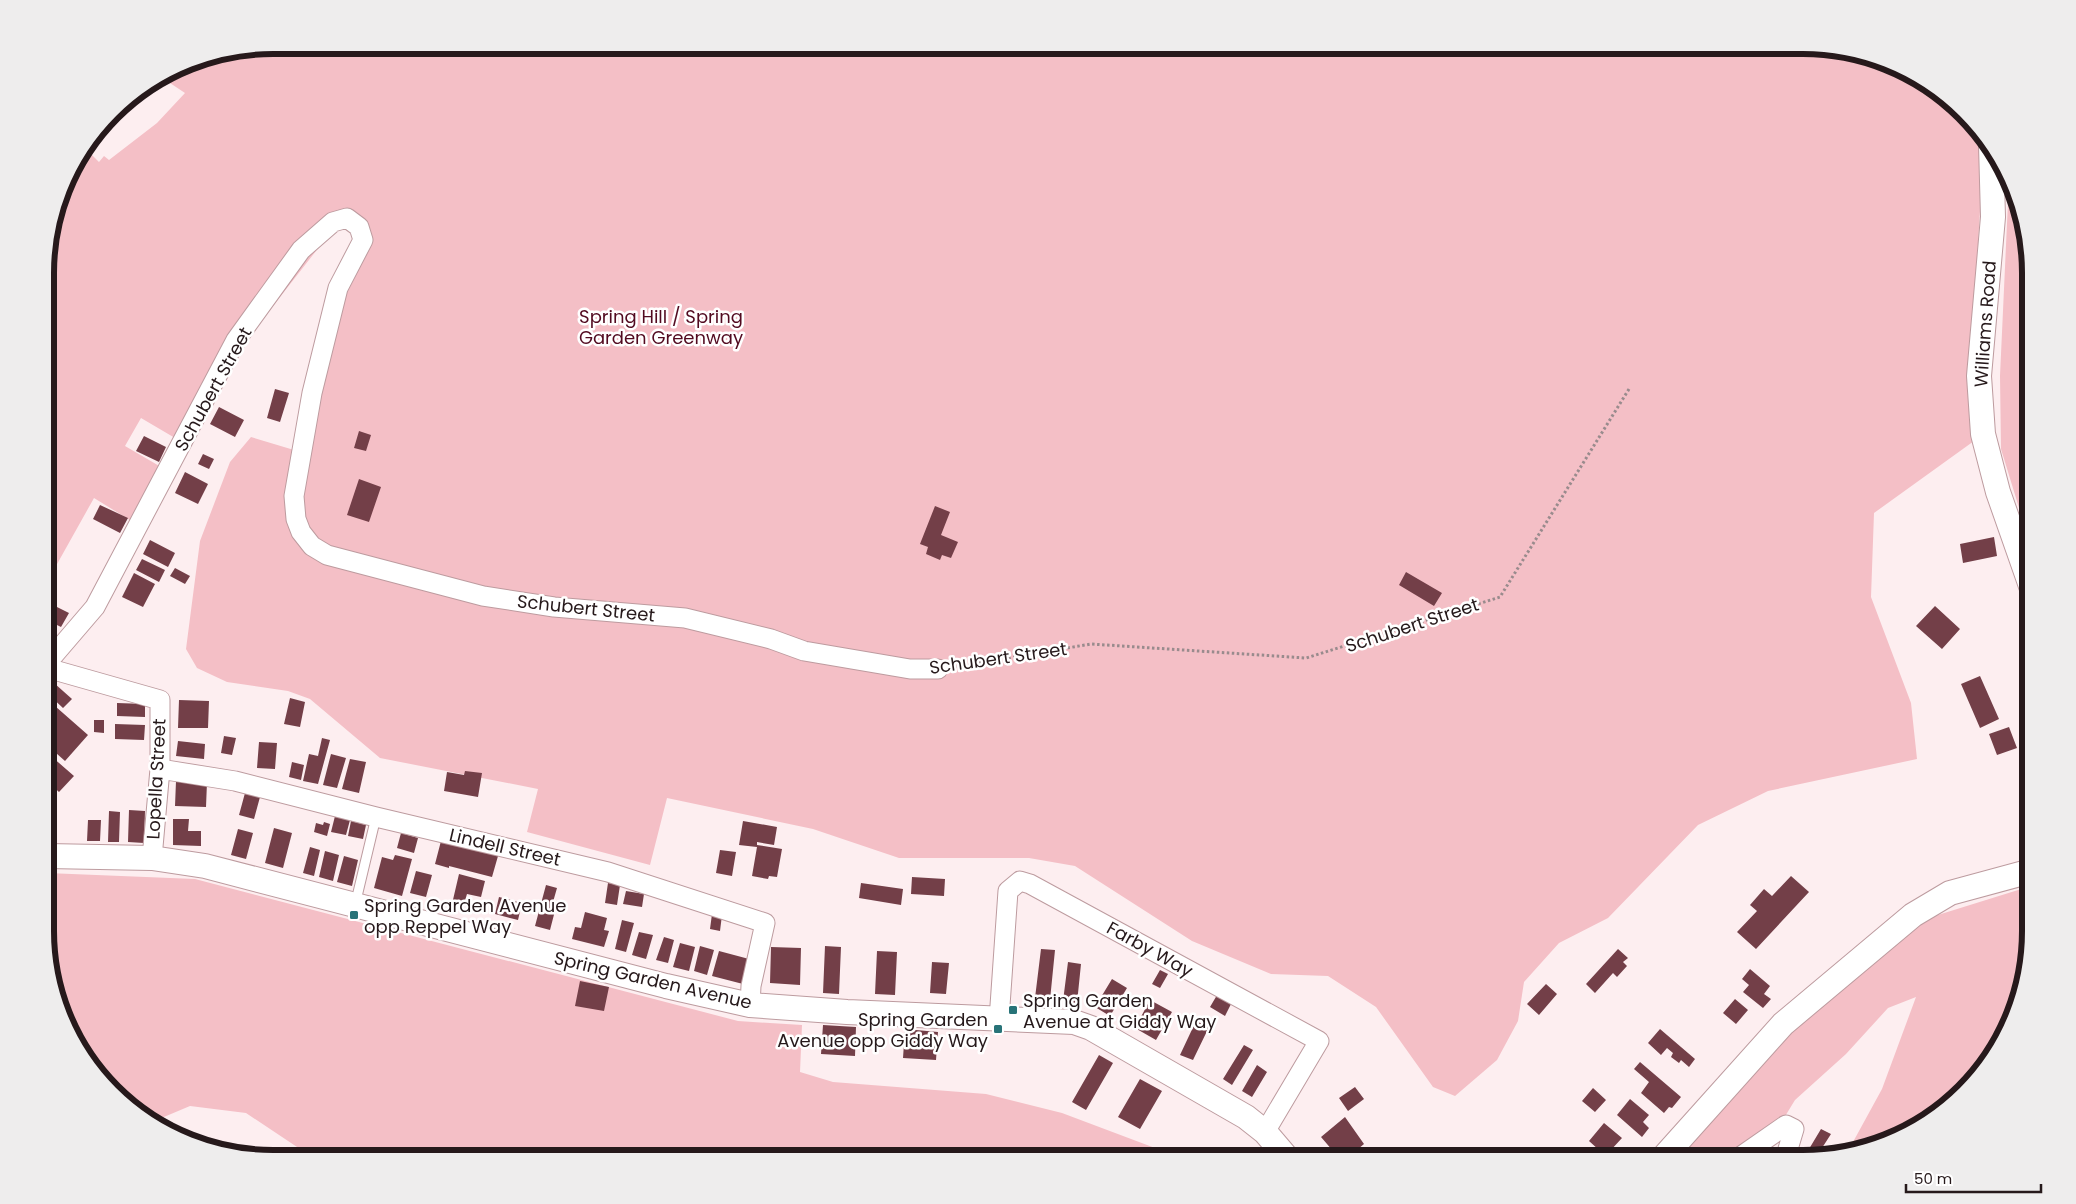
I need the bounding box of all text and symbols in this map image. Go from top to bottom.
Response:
street label: Williams Road [1968,260,2002,388]
park label: Spring Hill / Spring Garden Greenway [579,304,743,350]
street label: Schubert Street [168,322,258,456]
street label: Schubert Street [516,588,656,628]
street label: Schubert Street [1342,592,1482,658]
street label: Schubert Street [928,636,1068,680]
street label: Lopella Street [140,718,172,840]
street label: Lindell Street [447,822,563,872]
place label: Spring Garden Avenue opp Reppel Way [364,893,567,939]
marker: Spring Garden Avenue opp Reppel Way [348,909,360,921]
street label: Farby Way [1102,915,1198,983]
street label: Spring Garden Avenue [552,945,754,1015]
place label: Spring Garden Avenue at Giddy Way [1023,988,1217,1034]
marker: Spring Garden Avenue at Giddy Way [1007,1004,1019,1016]
place label: Spring Garden Avenue opp Giddy Way [777,1007,988,1053]
marker: Spring Garden Avenue opp Giddy Way [992,1023,1004,1035]
scale bar [1906,1162,2041,1194]
text: 50 m [1914,1168,1952,1189]

